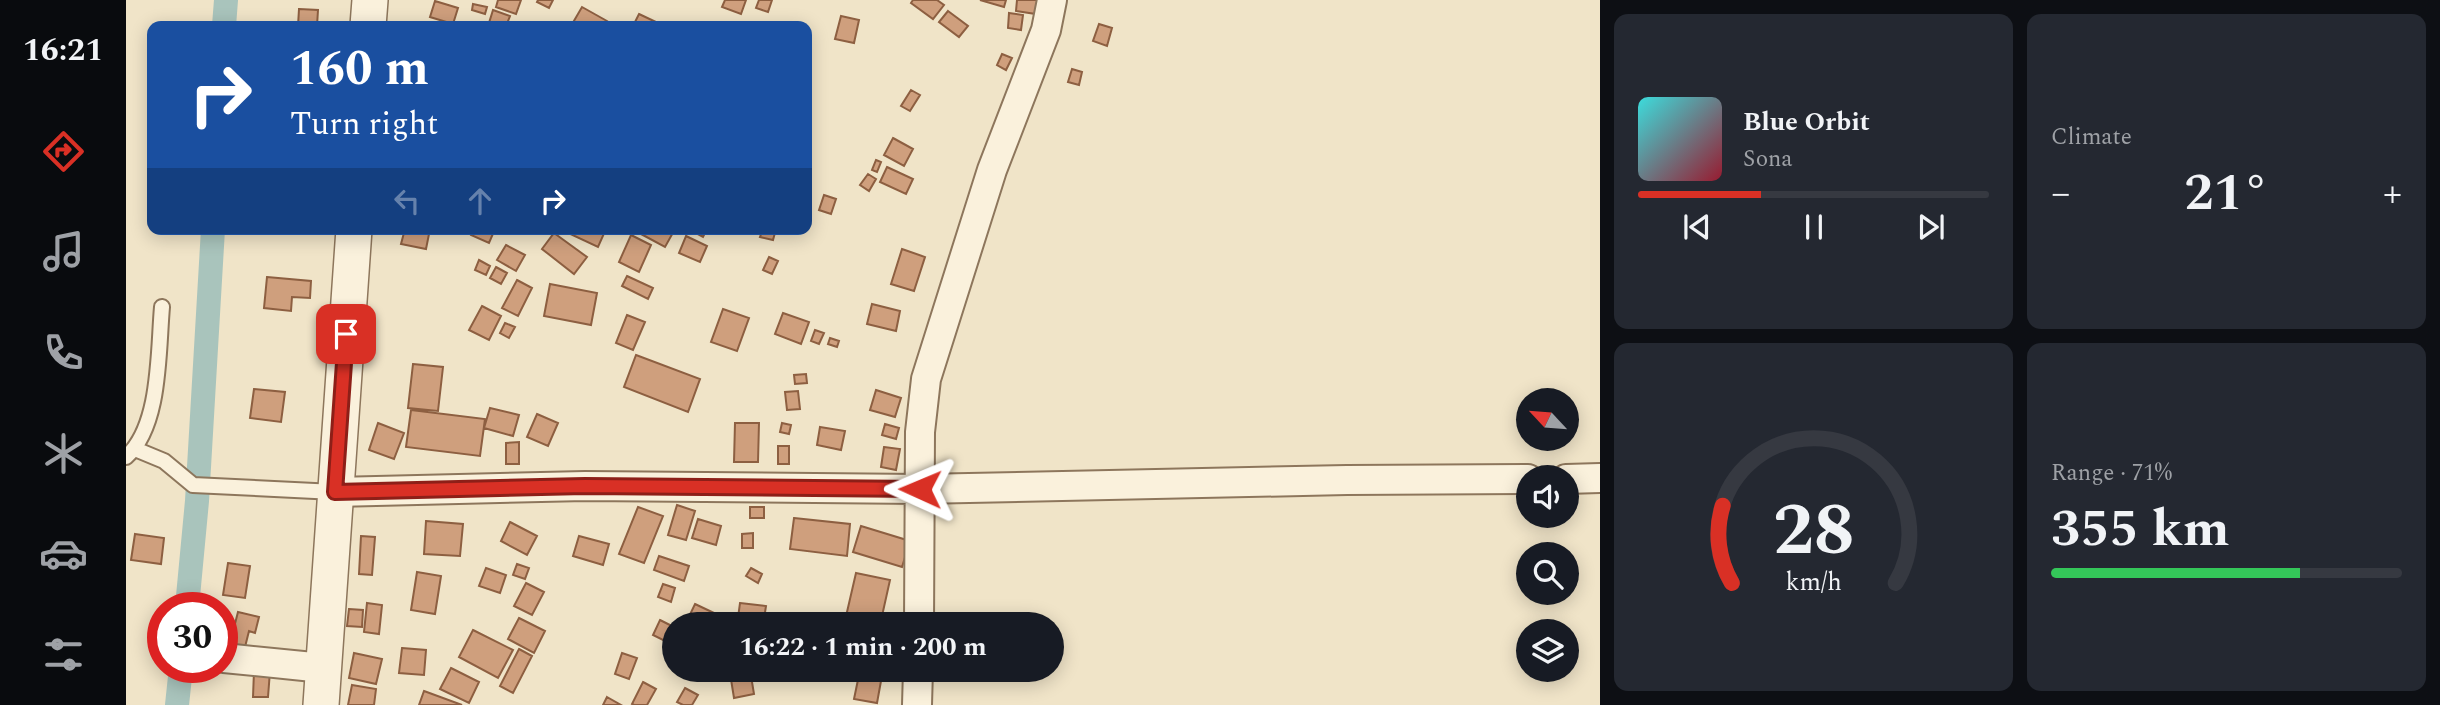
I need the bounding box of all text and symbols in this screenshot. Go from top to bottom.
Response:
text: 16:21 [23,26,103,75]
text: 160 m [290,32,429,107]
icon: right [175,49,266,140]
text: Turn right [290,100,438,149]
text: Blue Orbit [1743,102,1870,142]
text: Climate [2051,120,2132,155]
icon: directions [39,127,88,176]
text: Sona [1743,142,1793,177]
text: 21° [2184,154,2269,233]
text: − [2051,165,2070,223]
text: + [2383,165,2402,223]
icon: left [388,182,426,220]
icon: ahead [461,182,499,220]
icon: right [534,182,572,220]
icon: previous [1678,208,1716,246]
icon: pause [1795,208,1833,246]
icon: next [1912,208,1950,246]
icon: music [39,227,88,276]
pin [316,304,376,364]
icon: arrive [327,315,365,353]
icon: phone [39,328,88,377]
north arrow [1516,388,1578,452]
map controls [1516,388,1579,682]
icon: climate [39,429,88,478]
position arrow [883,452,957,526]
text: Range · 71% [2051,456,2172,491]
button: sound [1516,465,1579,528]
text: 28 [1773,476,1854,587]
text: 355 km [2051,490,2230,569]
icon: car [39,529,88,578]
button: search [1516,542,1579,605]
text: km/h [1785,564,1842,602]
speed limit sign: 30 [147,592,238,683]
button: layers [1516,619,1579,682]
text: 16:22 · 1 min · 200 m [739,627,987,667]
icon: filters [39,630,88,679]

